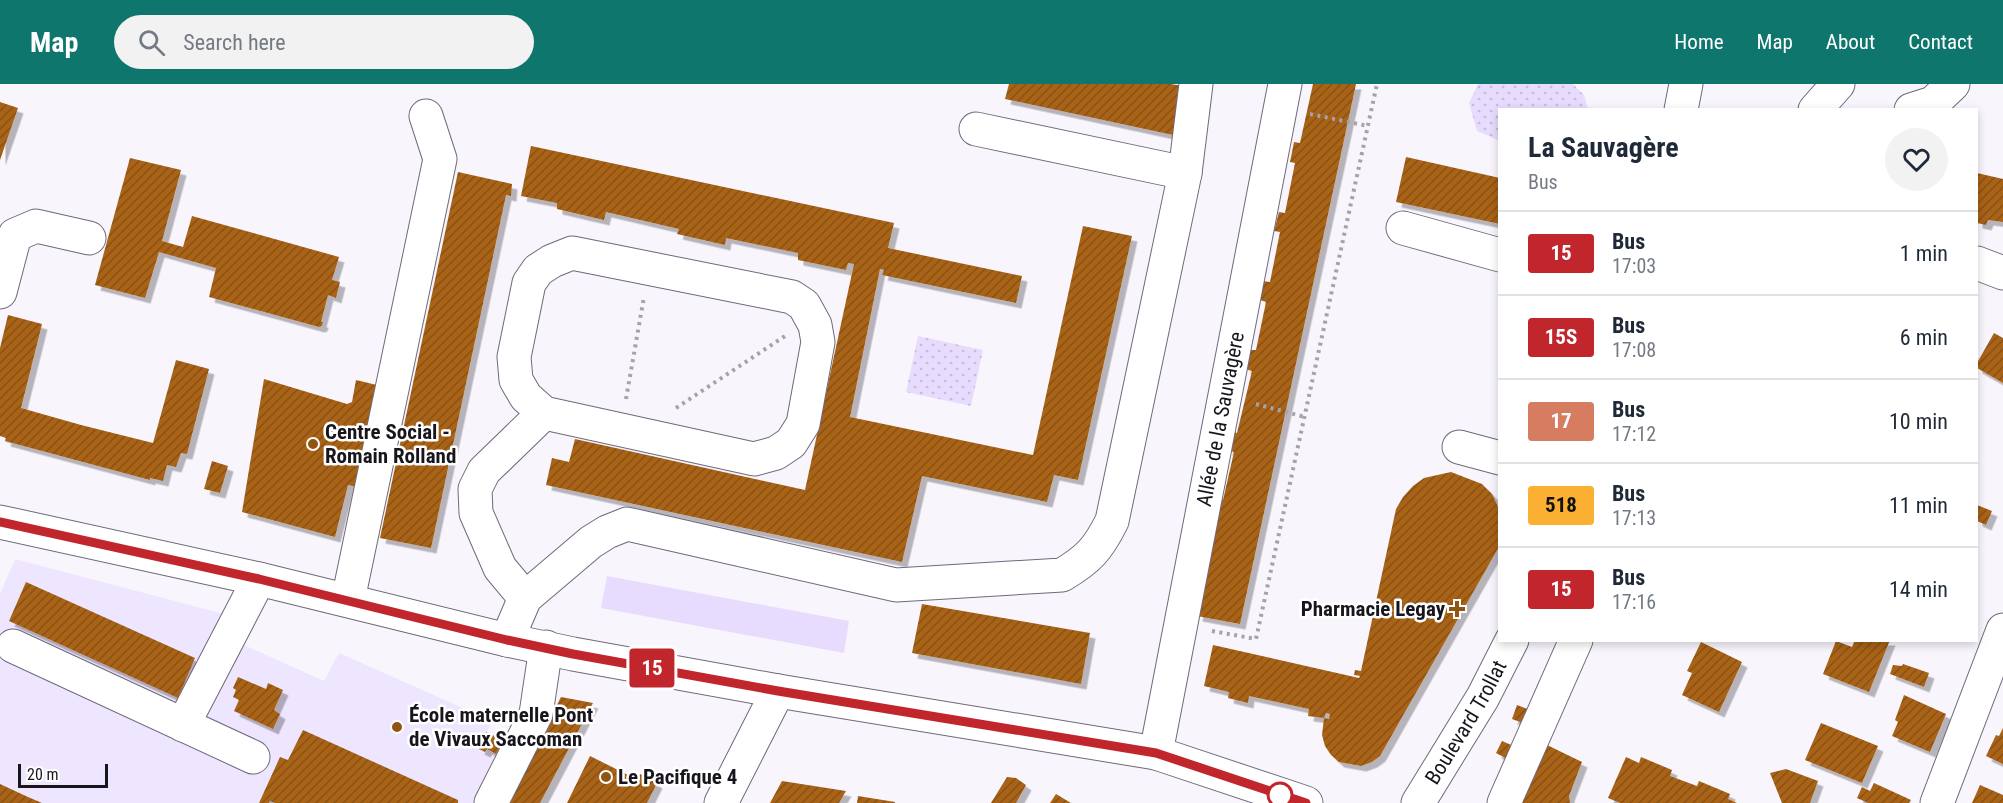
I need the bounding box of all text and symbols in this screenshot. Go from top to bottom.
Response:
search box [114,15,534,69]
text: Map [30,26,78,59]
icon: search [135,26,168,59]
text: Search here [183,30,286,55]
text: Home [1674,30,1724,54]
text: Map [1757,30,1793,54]
text: About [1826,30,1875,54]
text: Contact [1908,30,1973,54]
button: heart [1885,128,1948,191]
text: La Sauvagère [1528,131,1679,164]
text: Bus [1528,170,1558,194]
text: Bus [1612,229,1645,254]
text: 15 [1550,241,1572,265]
text: 1 min [1900,241,1948,266]
text: 17:03 [1612,254,1656,278]
text: Bus [1612,313,1645,338]
text: 15S [1545,325,1577,349]
text: 6 min [1900,325,1948,350]
street label: Allée de la Sauvagère [1192,330,1249,509]
text: 17:08 [1612,338,1656,362]
text: Bus [1612,397,1645,422]
text: 17 [1550,409,1572,433]
text: 10 min [1889,409,1948,434]
place label: Centre Social - Romain Rolland [325,420,456,468]
text: 17:12 [1612,422,1656,446]
marker: Centre Social - Romain Rolland [306,437,320,451]
text: Bus [1612,481,1645,506]
text: 518 [1545,493,1577,517]
text: 11 min [1889,493,1948,518]
text: 17:13 [1612,506,1656,530]
text: Bus [1612,565,1645,590]
text: 15 [1550,577,1572,601]
text: 14 min [1889,577,1948,602]
text: 17:16 [1612,590,1656,614]
place label: Pharmacie Legay [1301,597,1446,621]
marker: Pharmacie Legay [1450,602,1464,616]
line badge: 15 [625,648,679,688]
text: 15 [641,656,663,680]
street label: Boulevard Trollat [1420,656,1512,789]
place label: École maternelle Pont de Vivaux Saccoman [409,703,593,751]
marker: École maternelle Pont de Vivaux Saccoman [390,720,404,734]
scale bar [18,761,108,788]
text: 20 m [27,765,59,784]
place label: Le Pacifique 4 [618,765,737,789]
marker: Le Pacifique 4 [599,770,613,784]
unlabelled marker [1267,782,1293,803]

